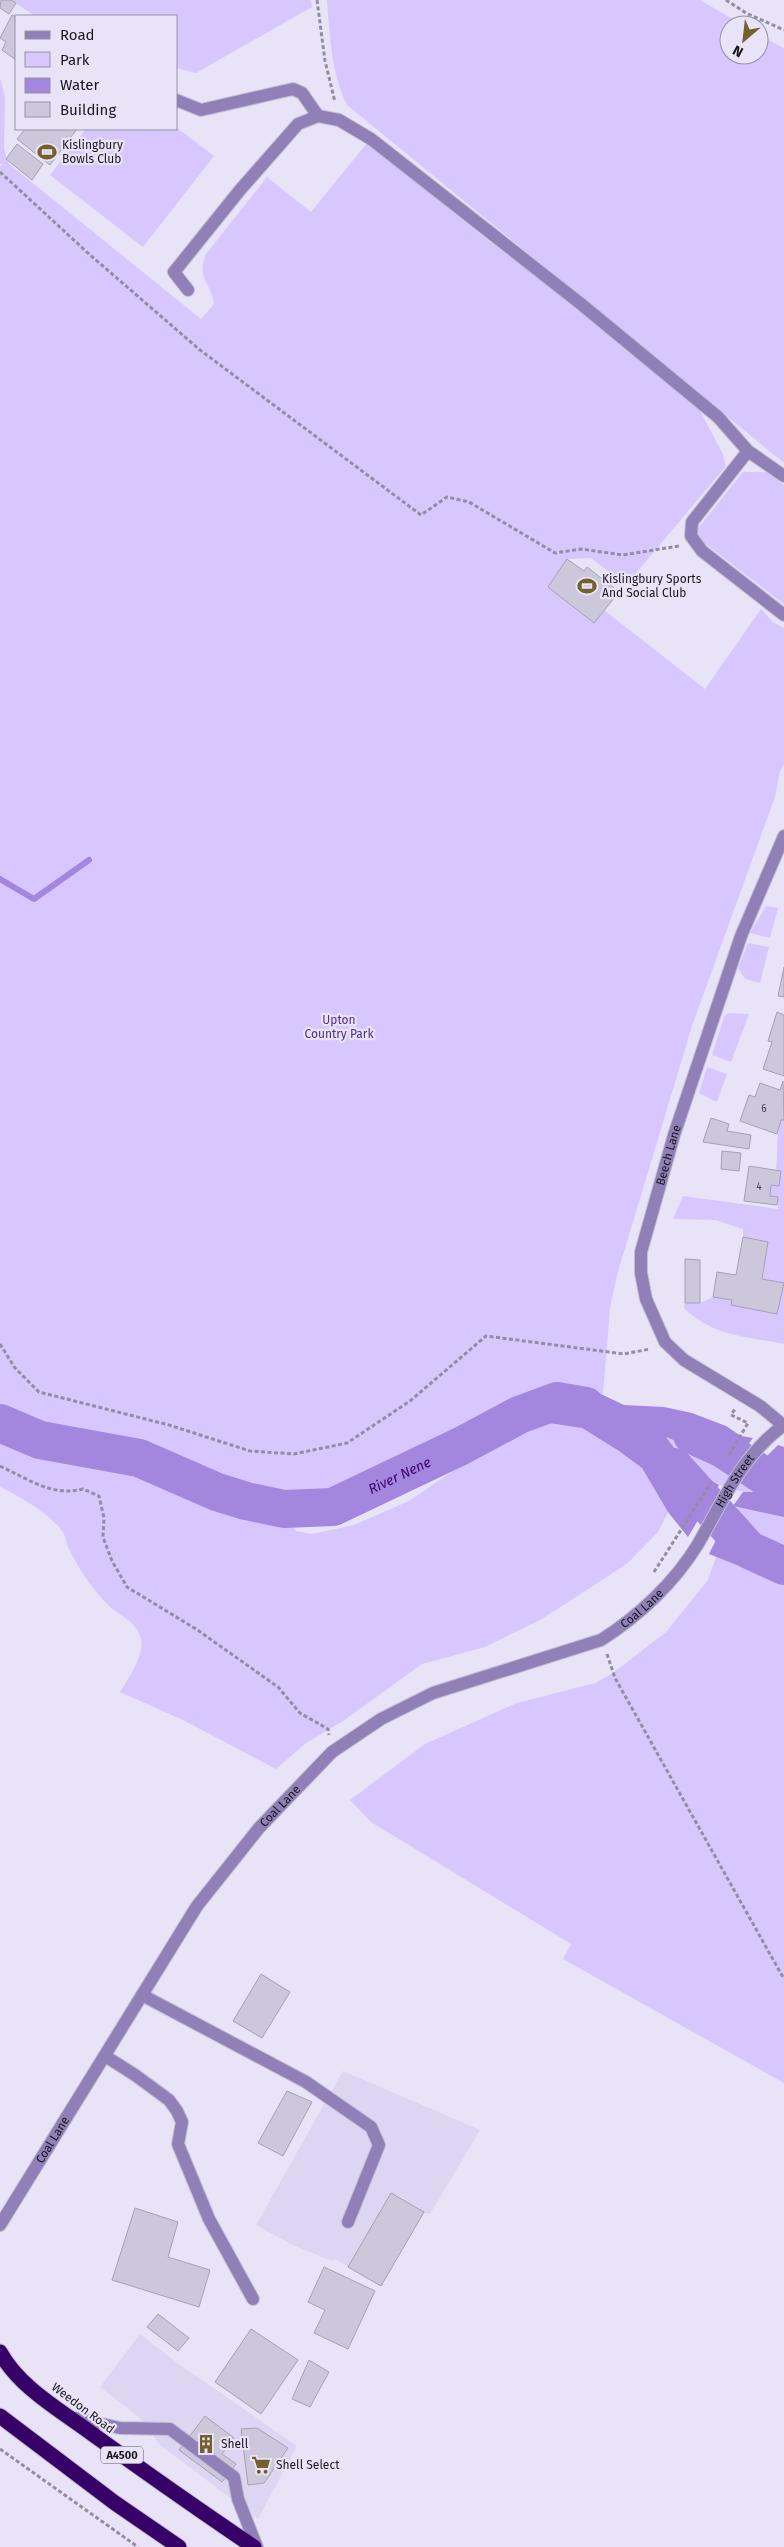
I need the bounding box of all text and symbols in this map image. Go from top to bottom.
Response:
legend [15,15,178,130]
north arrow [719,15,769,65]
text: Road [60,26,95,44]
text: N [730,41,746,61]
text: Park [60,51,90,69]
text: Water [60,76,99,94]
text: Building [60,101,116,119]
place label: Kislingbury Bowls Club [62,138,123,166]
sports icon: Kislingbury Bowls Club [36,141,58,163]
place label: Kislingbury Sports And Social Club [602,572,702,600]
sports icon: Kislingbury Sports And Social Club [576,575,598,597]
park label: Upton Country Park [304,1013,374,1041]
house number: 6 [761,1103,767,1115]
street label: Beech Lane [653,1123,684,1187]
house number: 4 [756,1181,762,1193]
street label: High Street [713,1451,758,1510]
water label: River Nene [366,1454,434,1498]
street label: Coal Lane [618,1586,666,1631]
street label: Coal Lane [257,1782,303,1830]
street label: Coal Lane [33,2114,72,2166]
street label: Weedon Road [49,2380,117,2436]
building icon: Shell [195,2433,217,2455]
place label: Shell [221,2437,249,2451]
road number: A4500 [101,2446,143,2464]
supermarket icon: Shell Select [250,2454,272,2476]
place label: Shell Select [276,2458,340,2472]

